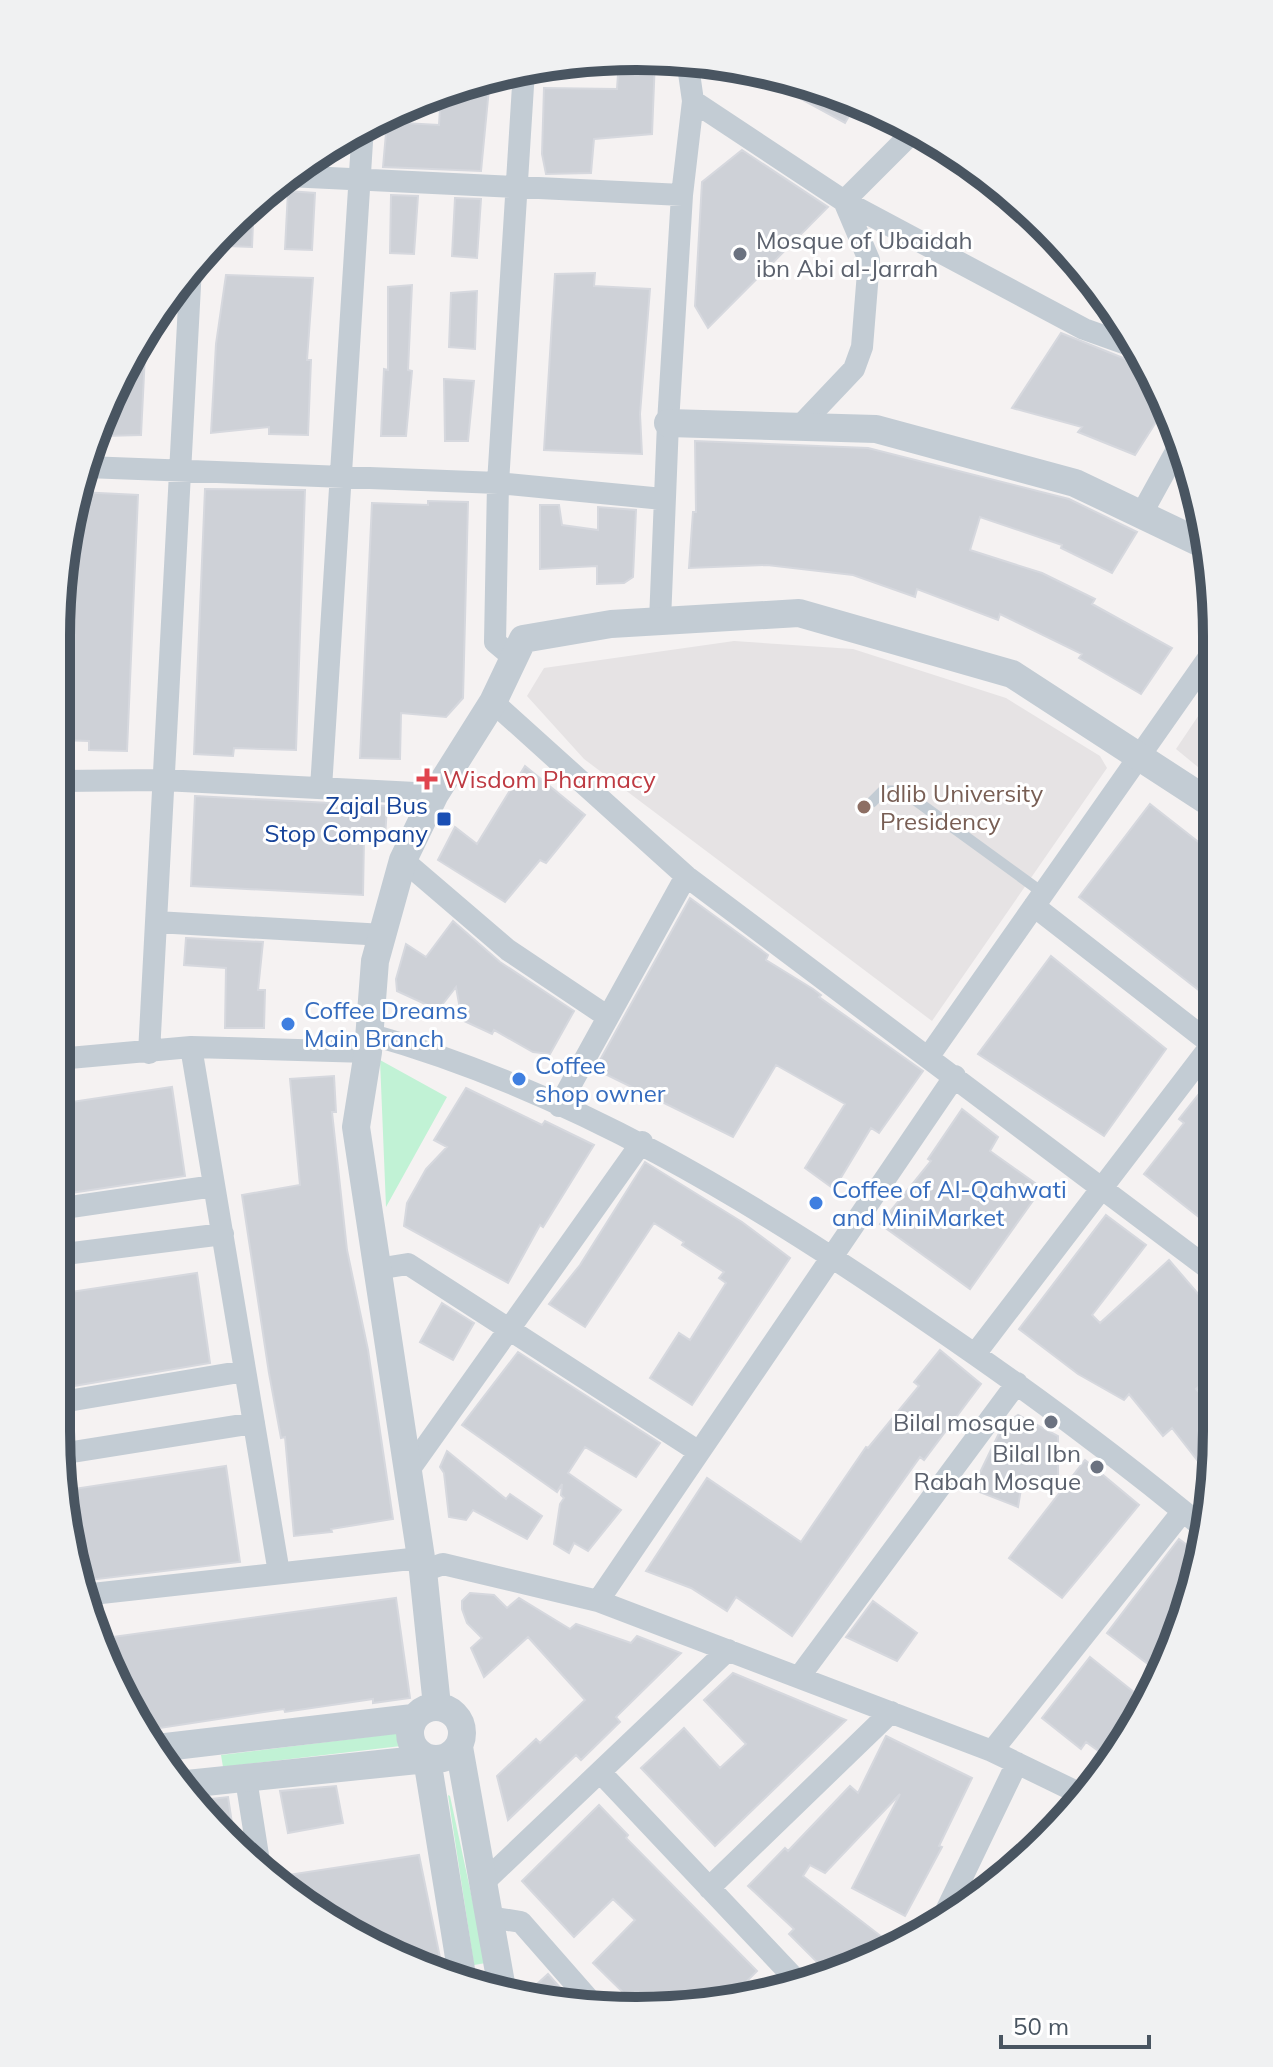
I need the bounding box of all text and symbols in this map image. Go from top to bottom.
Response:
place label: Mosque of Ubaidah ibn Abi al-Jarrah [756,225,973,283]
marker: Mosque of Ubaidah ibn Abi al-Jarrah [731,245,749,263]
place label: Wisdom Pharmacy [443,764,656,794]
marker: Wisdom Pharmacy [418,770,436,788]
place label: Idlib University Presidency [880,778,1043,836]
place label: Zajal Bus Stop Company [265,790,428,848]
marker: Idlib University Presidency [855,798,873,816]
marker: Zajal Bus Stop Company [435,810,453,828]
place label: Coffee Dreams Main Branch [304,995,468,1053]
marker: Coffee Dreams Main Branch [279,1015,297,1033]
place label: Coffee shop owner [535,1050,666,1108]
marker: Coffee shop owner [510,1070,528,1088]
place label: Coffee of Al-Qahwati and MiniMarket [832,1174,1067,1232]
marker: Coffee of Al-Qahwati and MiniMarket [807,1194,825,1212]
place label: Bilal mosque [893,1407,1035,1437]
marker: Bilal mosque [1042,1413,1060,1431]
place label: Bilal Ibn Rabah Mosque [913,1438,1081,1496]
marker: Bilal Ibn Rabah Mosque [1088,1458,1106,1476]
scale bar [1001,1999,1149,2049]
text: 50 m [1013,2011,1069,2041]

